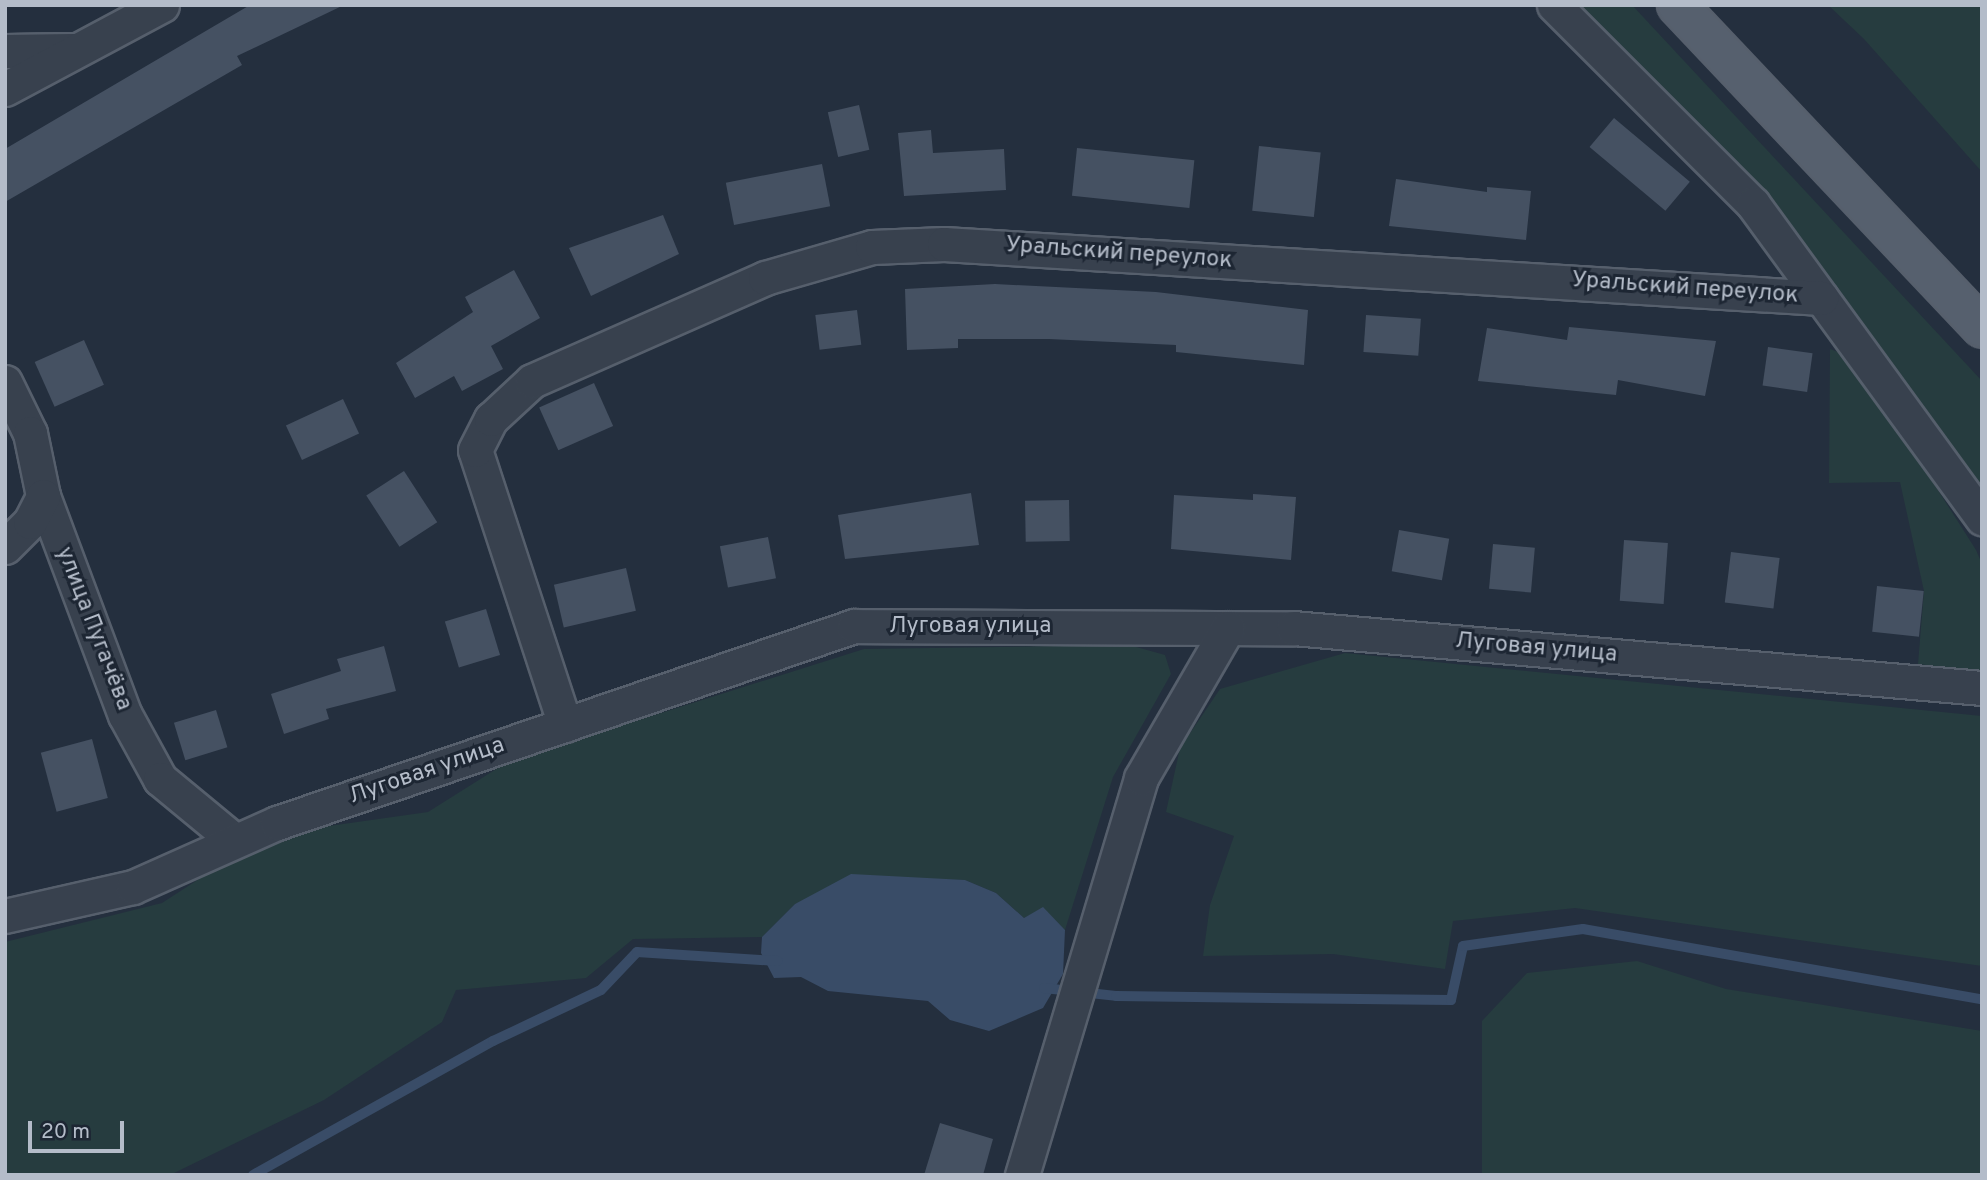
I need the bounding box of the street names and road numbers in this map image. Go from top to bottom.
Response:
street label: Уральский переулок [1005,232,1233,276]
street label: Уральский переулок [1571,267,1799,311]
street label: улица Пугачёва [49,543,137,715]
street label: Луговая улица [889,613,1051,641]
street label: Луговая улица [1454,628,1618,670]
street label: Луговая улица [346,732,508,812]

